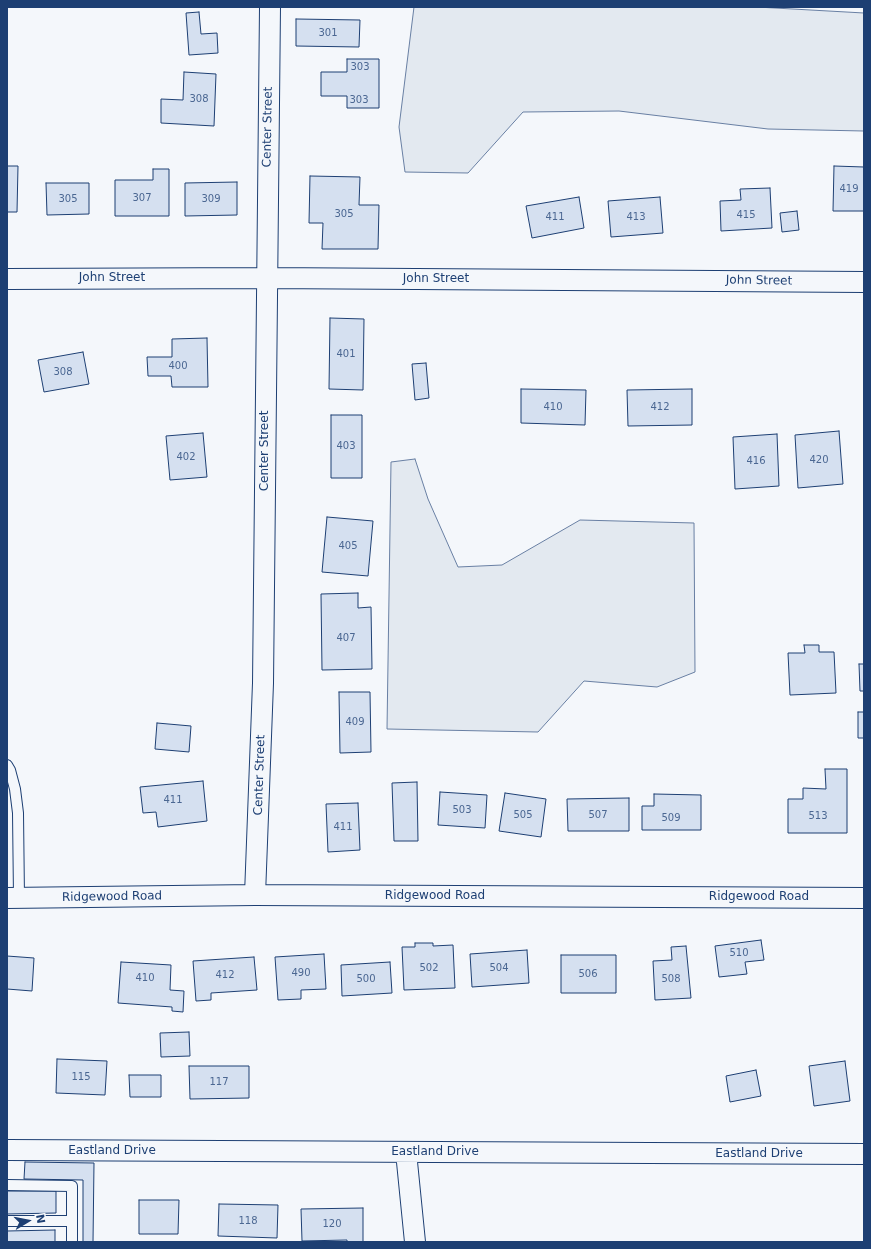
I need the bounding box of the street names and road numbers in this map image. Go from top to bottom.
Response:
street label: Center Street [260,87,276,167]
street label: John Street [79,271,145,285]
street label: John Street [403,272,469,286]
street label: John Street [726,273,792,289]
street label: Center Street [258,411,272,491]
street label: Center Street [251,734,269,816]
street label: Ridgewood Road [62,889,162,905]
street label: Ridgewood Road [385,889,485,903]
street label: Ridgewood Road [709,890,809,904]
street label: Eastland Drive [68,1144,156,1158]
street label: Eastland Drive [391,1145,479,1159]
street label: Eastland Drive [715,1147,803,1161]

